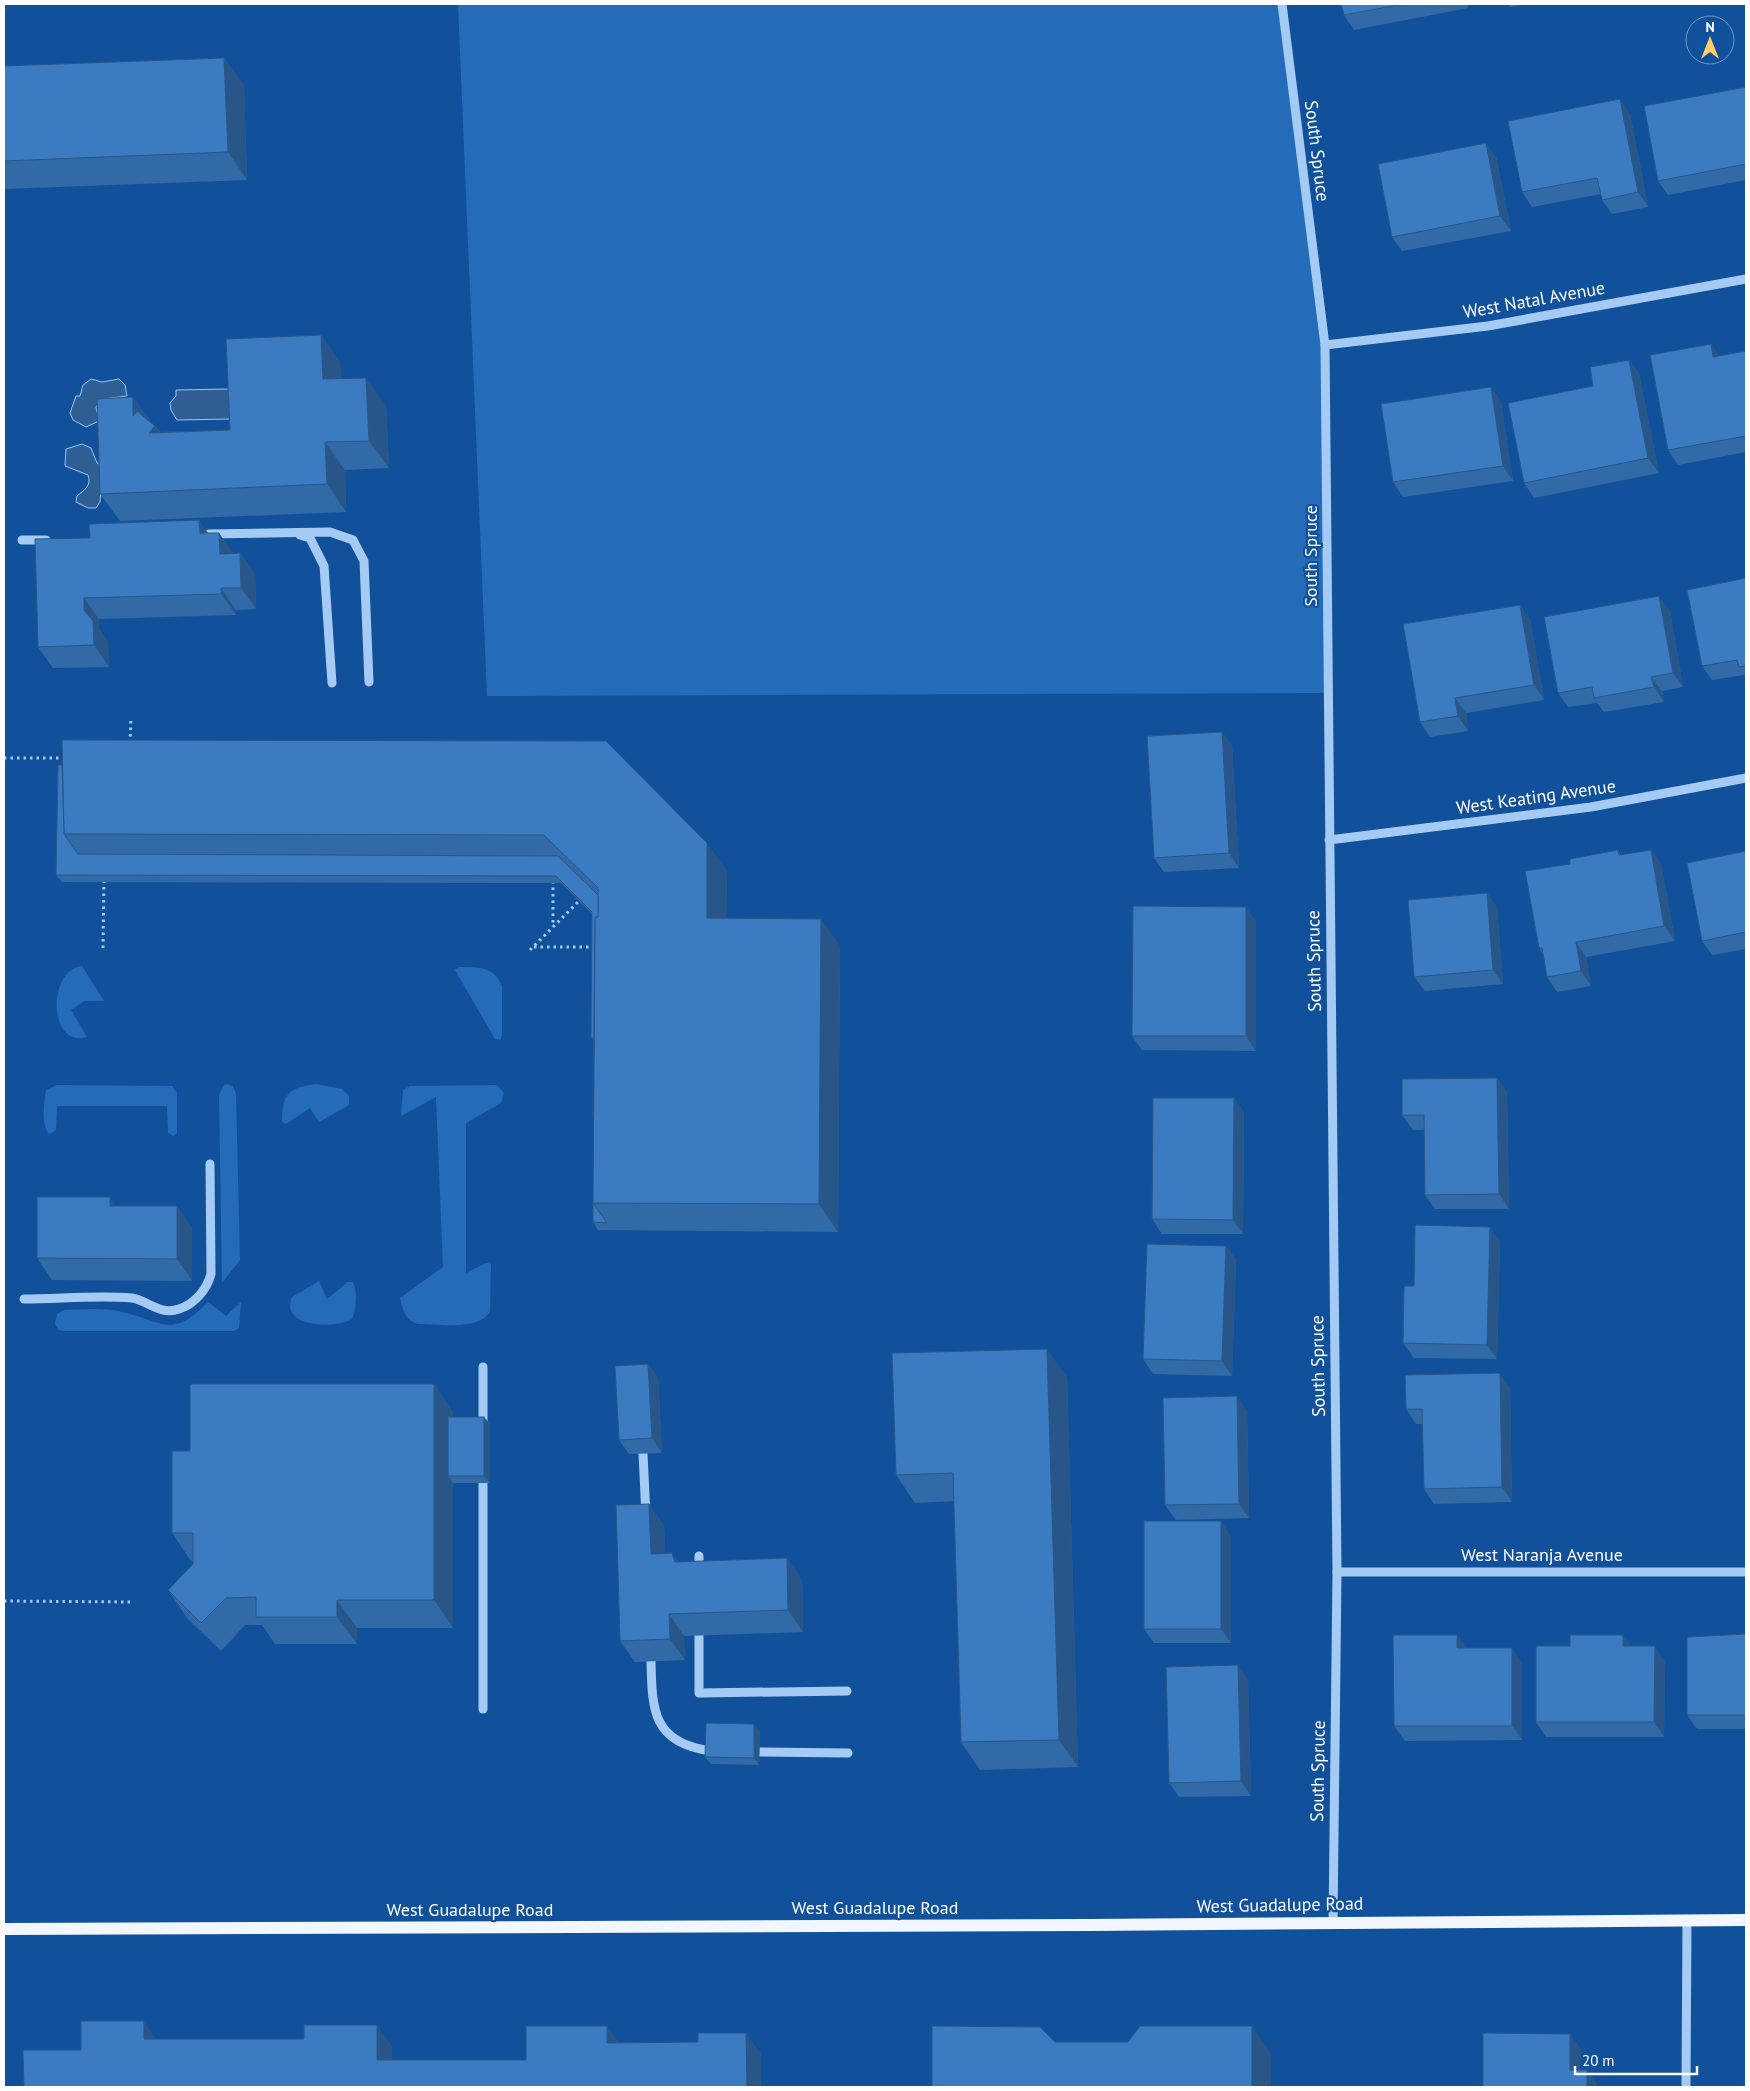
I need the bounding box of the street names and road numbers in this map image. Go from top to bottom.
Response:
street label: South Spruce [1300,99,1335,203]
street label: West Natal Avenue [1461,276,1607,323]
street label: South Spruce [1299,505,1322,607]
street label: West Keating Avenue [1455,774,1617,819]
street label: South Spruce [1301,910,1326,1012]
street label: South Spruce [1305,1315,1330,1417]
street label: West Naranja Avenue [1461,1543,1623,1566]
street label: South Spruce [1305,1720,1330,1822]
street label: West Guadalupe Road [1196,1892,1364,1917]
street label: West Guadalupe Road [792,1896,958,1919]
street label: West Guadalupe Road [387,1898,553,1921]

